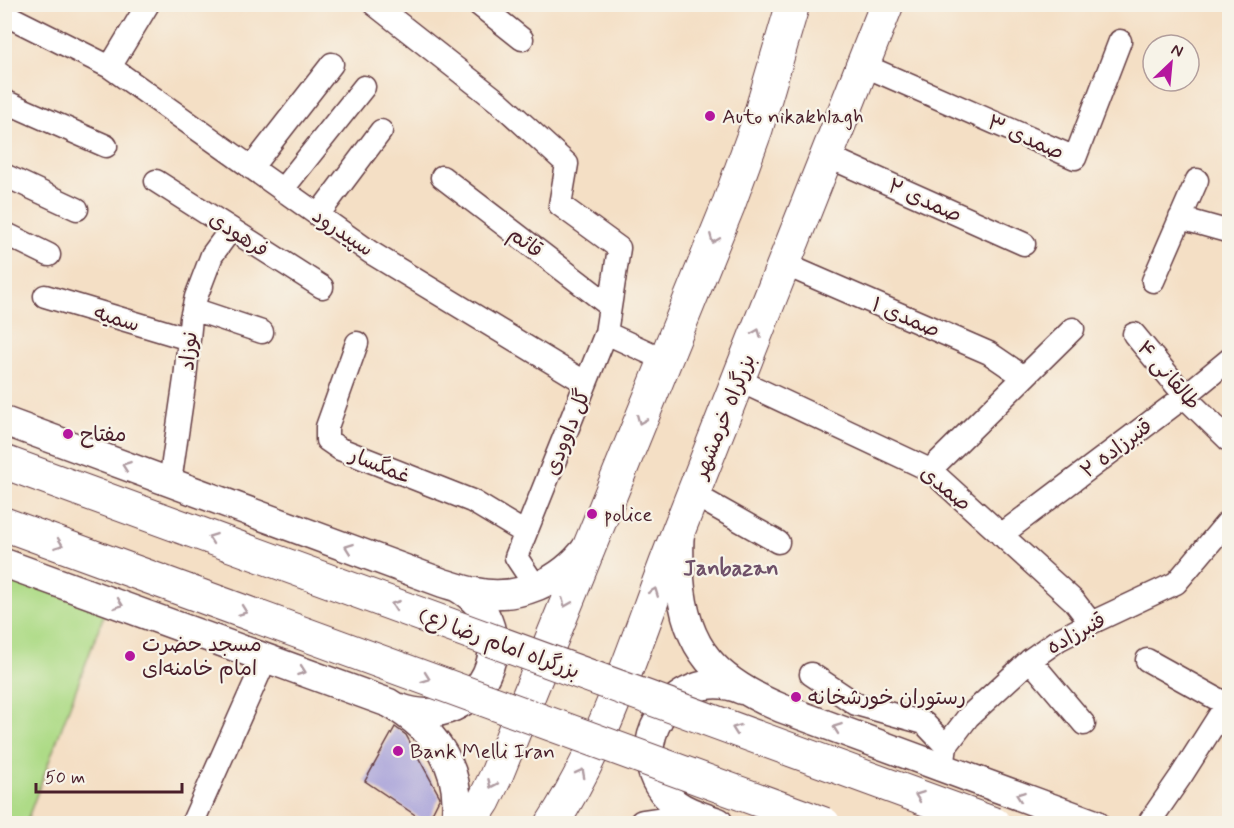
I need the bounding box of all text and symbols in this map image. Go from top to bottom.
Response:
north arrow [1141,33,1201,93]
text: N [1168,39,1186,63]
place label: Auto nikakhlagh [722,103,864,131]
marker: Auto nikakhlagh [703,109,717,123]
street label: صمدی ۳ [983,109,1068,167]
street label: صمدی ۲ [883,172,966,230]
street label: سپیدرود [306,202,379,264]
street label: فرهودی [203,205,274,264]
street label: قائم [502,221,548,266]
one-way arrow [709,233,721,244]
street label: صمدی ۱ [867,291,944,345]
street label: سمیه [90,299,143,339]
one-way arrow [749,328,762,339]
street label: نوزاد [173,330,205,372]
street label: طالقانی ۴ [1130,335,1206,416]
street label: بزرگراه خرمشهر [687,350,763,485]
street label: گل داوودی [538,385,598,480]
street label: قنبرزاده ۲ [1075,412,1158,485]
one-way arrow [636,413,648,424]
place label: مفتاح [80,421,126,449]
marker: مفتاح [61,427,75,441]
street label: غمگسار [344,441,414,491]
street label: صمدی [914,460,977,518]
one-way arrow [121,461,132,473]
place label: police [604,501,653,529]
marker: police [585,507,599,521]
one-way arrow [207,532,218,545]
one-way arrow [53,537,64,549]
one-way arrow [344,542,354,555]
district label: Janbazan [683,555,779,583]
one-way arrow [647,588,659,599]
one-way arrow [113,597,124,610]
one-way arrow [561,597,573,608]
one-way arrow [390,599,401,612]
street label: بزرگراه امام رضا (ع) [414,602,583,687]
one-way arrow [236,604,247,616]
street label: قنبرزاده [1042,606,1111,662]
place label: مسجد حضرت امام خامنه‌ای [142,631,262,684]
marker: مسجد حضرت امام خامنه‌ای [123,649,137,663]
one-way arrow [296,663,307,676]
one-way arrow [420,671,431,683]
place label: رستوران خورشخانه [808,684,966,712]
marker: رستوران خورشخانه [789,690,803,704]
one-way arrow [832,723,843,736]
one-way arrow [731,724,742,737]
place label: Bank Melli Iran [410,738,555,766]
marker: Bank Melli Iran [391,744,405,758]
scale bar [36,756,182,794]
text: 50 m [45,766,85,790]
one-way arrow [574,769,585,779]
one-way arrow [488,777,500,788]
one-way arrow [914,791,925,804]
one-way arrow [1015,791,1026,803]

